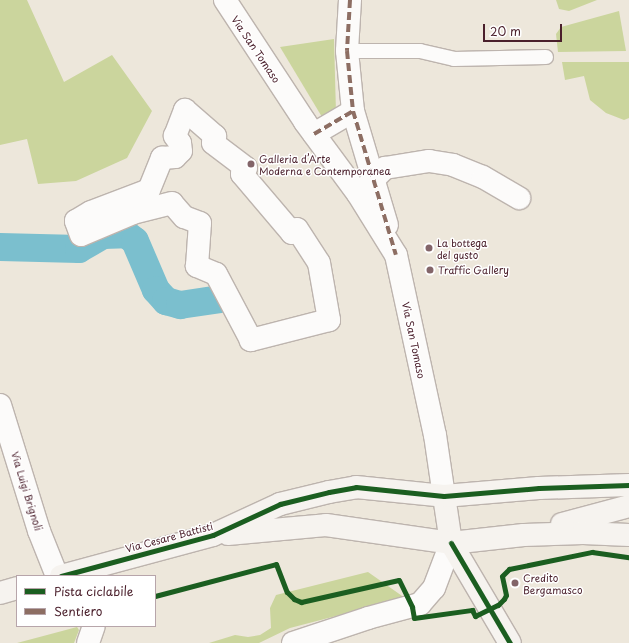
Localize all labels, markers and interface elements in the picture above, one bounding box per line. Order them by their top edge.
street label: Via San Tomaso [230,14,282,84]
scale bar [485,16,564,42]
text: 20 m [490,22,521,40]
place label: Galleria d’Arte Moderna e Contemporanea [259,152,391,176]
marker: Galleria d’Arte Moderna e Contemporanea [246,159,256,169]
place label: La bottega del gusto [437,236,488,260]
marker: La bottega del gusto [424,243,434,253]
place label: Traffic Gallery [438,264,509,276]
marker: Traffic Gallery [425,265,435,275]
street label: Via San Tomaso [400,301,428,379]
street label: Via Luigi Brignoli [9,450,45,532]
street label: Via Cesare Battisti [124,519,214,555]
place label: Credito Bergamasco [523,571,583,594]
legend [16,575,156,627]
marker: Credito Bergamasco [510,578,520,588]
text: Pista ciclabile [54,582,134,600]
text: Sentiero [54,602,103,620]

